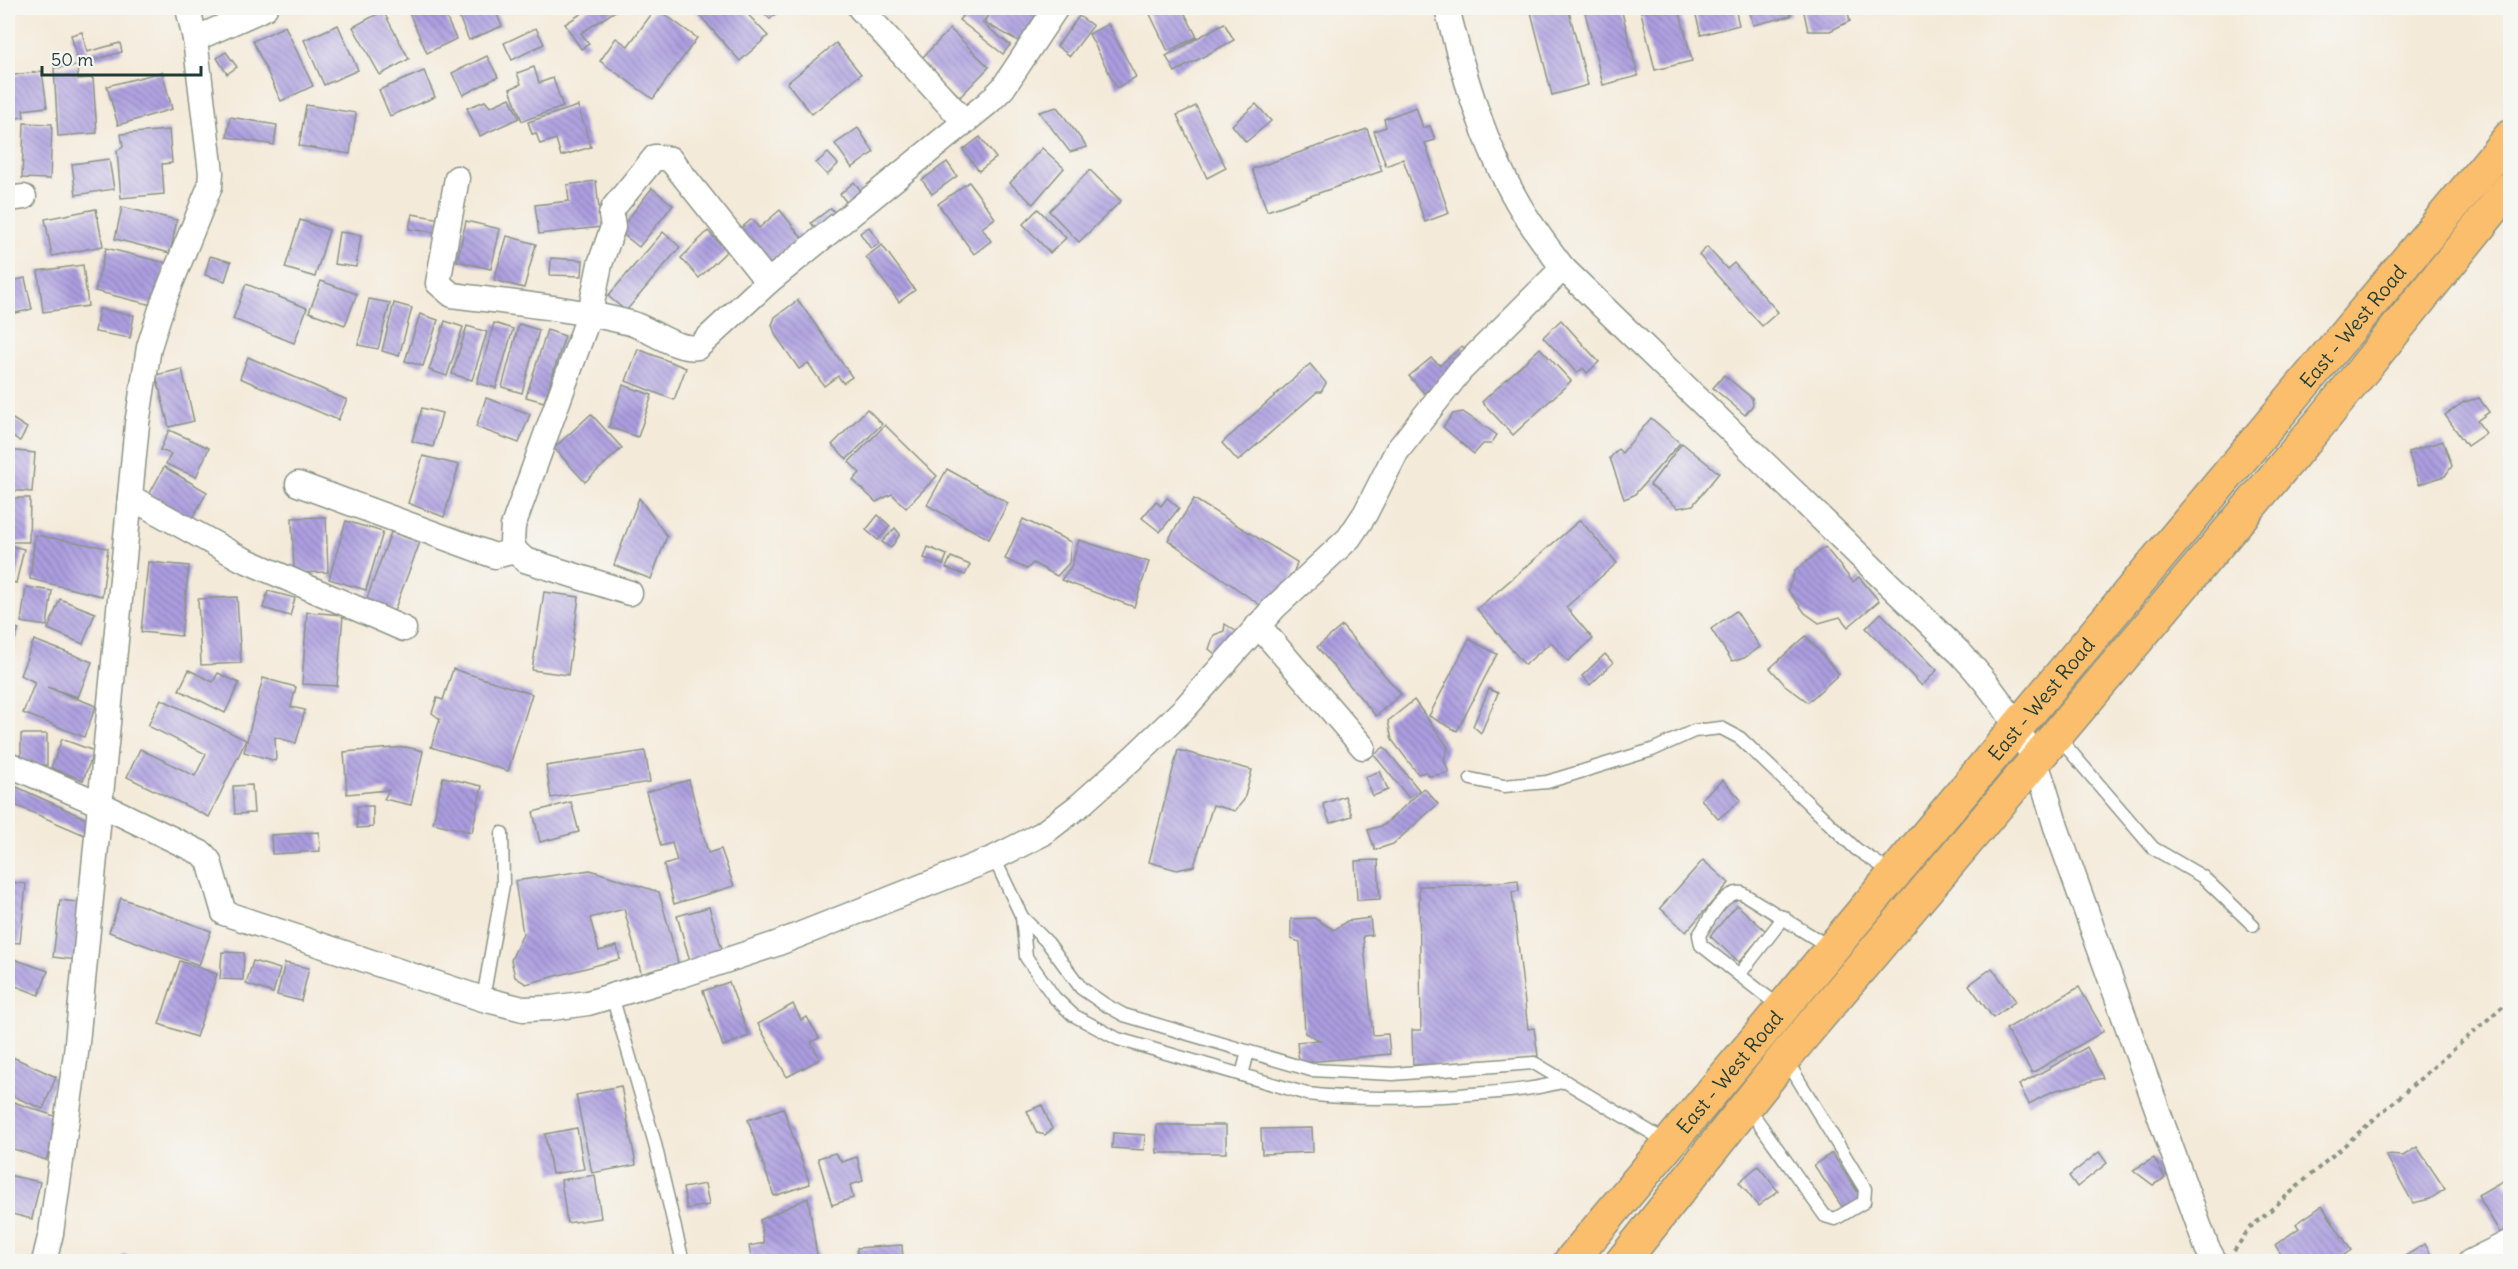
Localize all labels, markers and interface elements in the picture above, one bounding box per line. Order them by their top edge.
scale bar [42,39,201,77]
text: 50 m [51,48,93,71]
street label: East - West Road [2294,259,2411,392]
street label: East - West Road [1982,632,2099,765]
street label: East - West Road [1670,1005,1788,1138]

